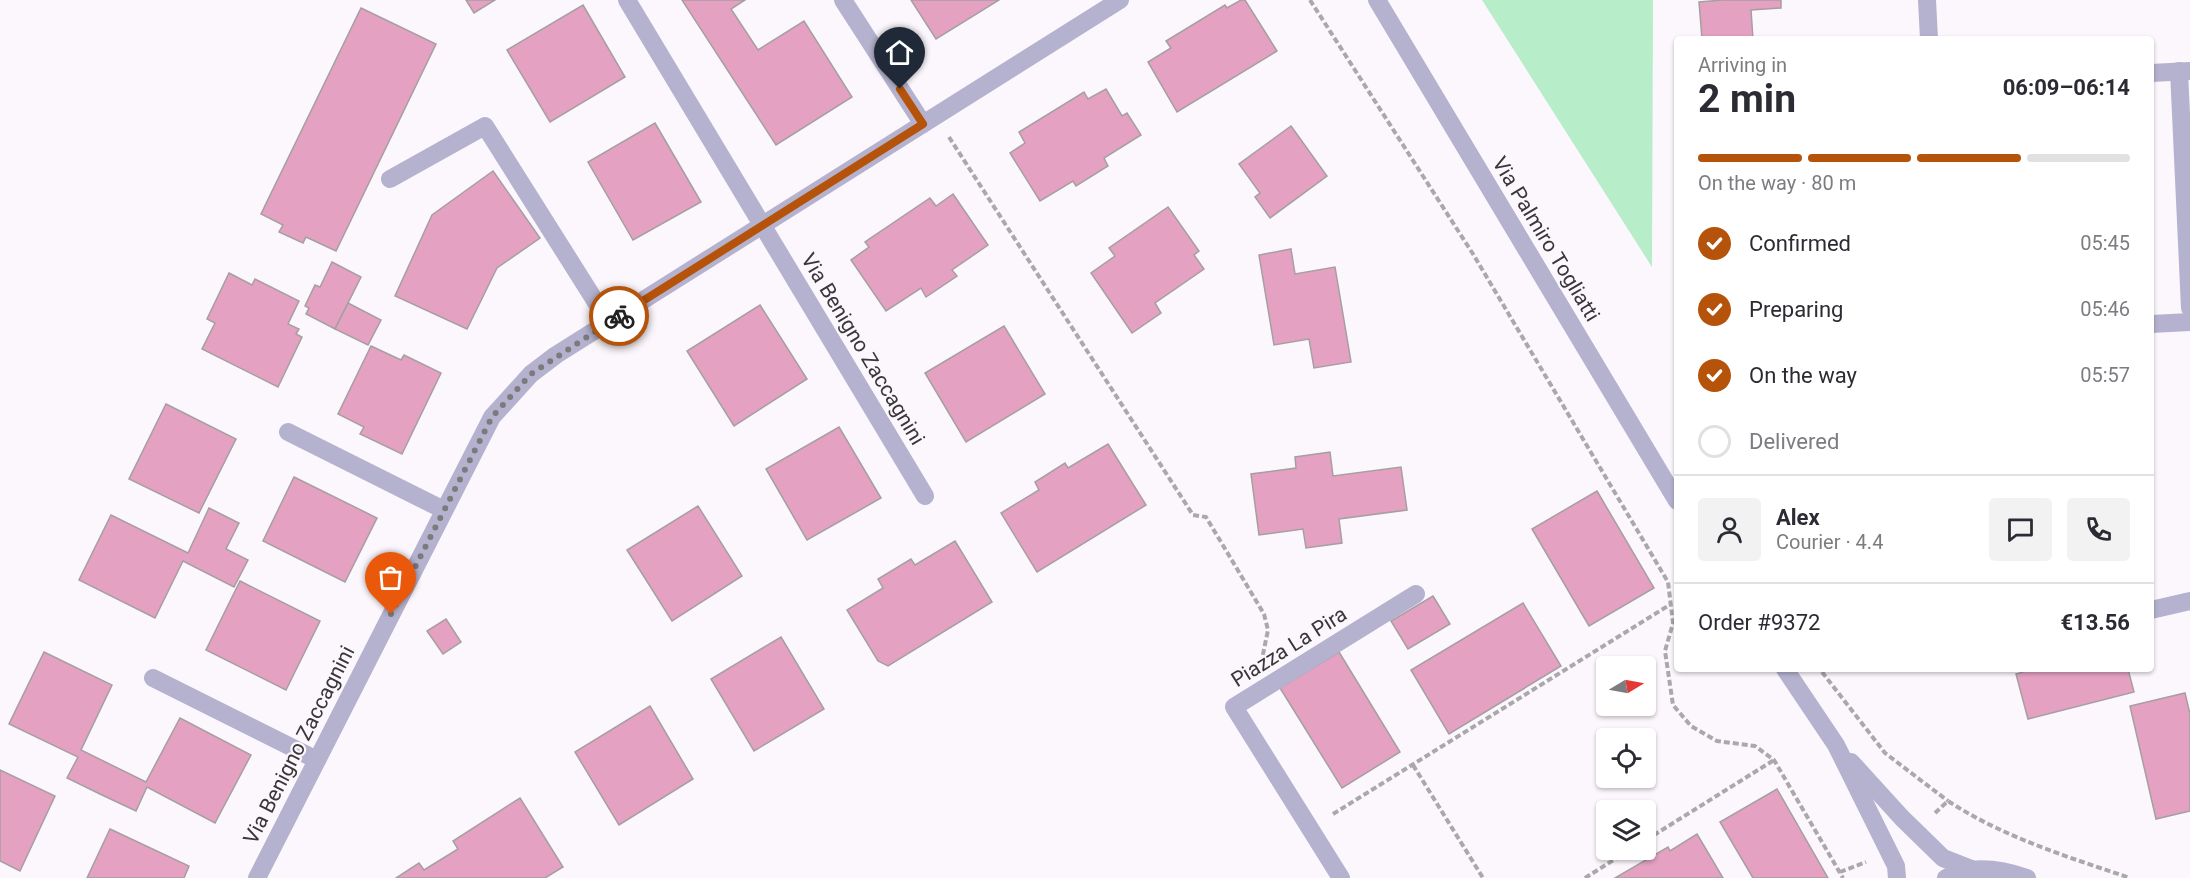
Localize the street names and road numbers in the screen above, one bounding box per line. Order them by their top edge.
street label: Via Palmiro Togliatti [1487,152,1605,326]
street label: Via Benigno Zaccagnini [796,249,930,449]
street label: Piazza La Pira [1227,602,1351,692]
street label: Via Benigno Zaccagnini [239,642,359,848]

